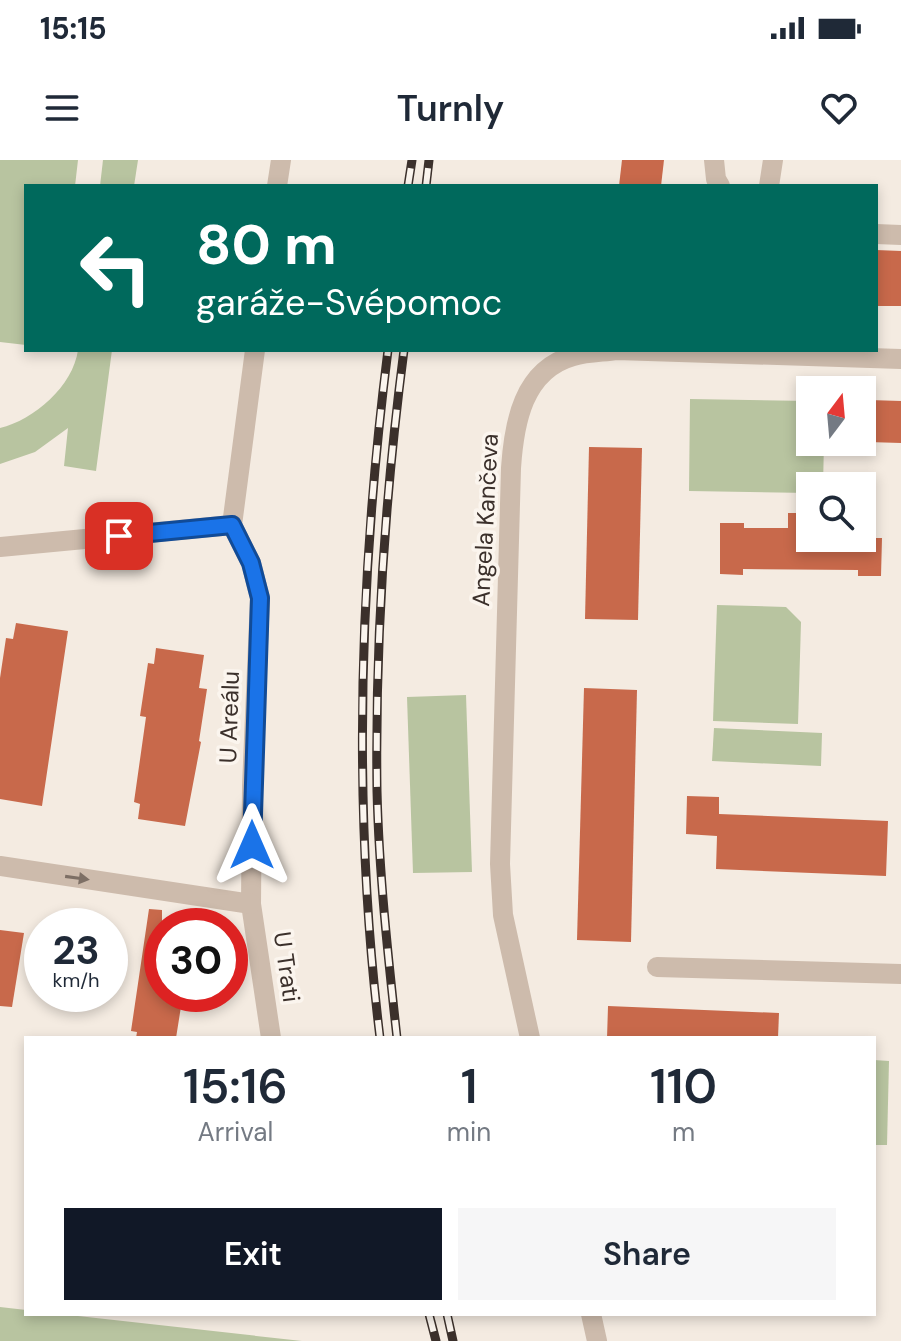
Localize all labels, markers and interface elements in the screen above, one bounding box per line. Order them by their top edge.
text: 15:15 [40,9,107,48]
text: Turnly [397,85,504,132]
icon: menu [40,86,84,130]
icon: heart [817,86,861,130]
text: 80 m [196,208,337,281]
icon: left [64,216,168,320]
text: garáže-Svépomoc [196,279,502,326]
north arrow [796,376,876,456]
map controls [796,376,876,552]
street label: Angela Kančeva [465,433,505,607]
button: search [796,472,876,552]
pin [85,502,153,570]
icon: arrive [97,514,141,558]
street label: U Areálu [212,670,246,764]
position arrow [210,803,294,887]
one-way arrow [65,872,90,885]
speed limit sign: 30 [144,908,248,1012]
text: 23 [52,924,100,976]
street label: U Trati [267,930,307,1004]
text: km/h [52,967,100,993]
text: 15:16 [183,1055,288,1118]
text: 1 [461,1055,477,1118]
text: 110 [650,1055,717,1118]
text: Arrival [198,1115,273,1149]
text: min [447,1115,491,1149]
text: m [672,1115,695,1149]
button: Exit [64,1208,442,1300]
button: Share [458,1208,836,1300]

